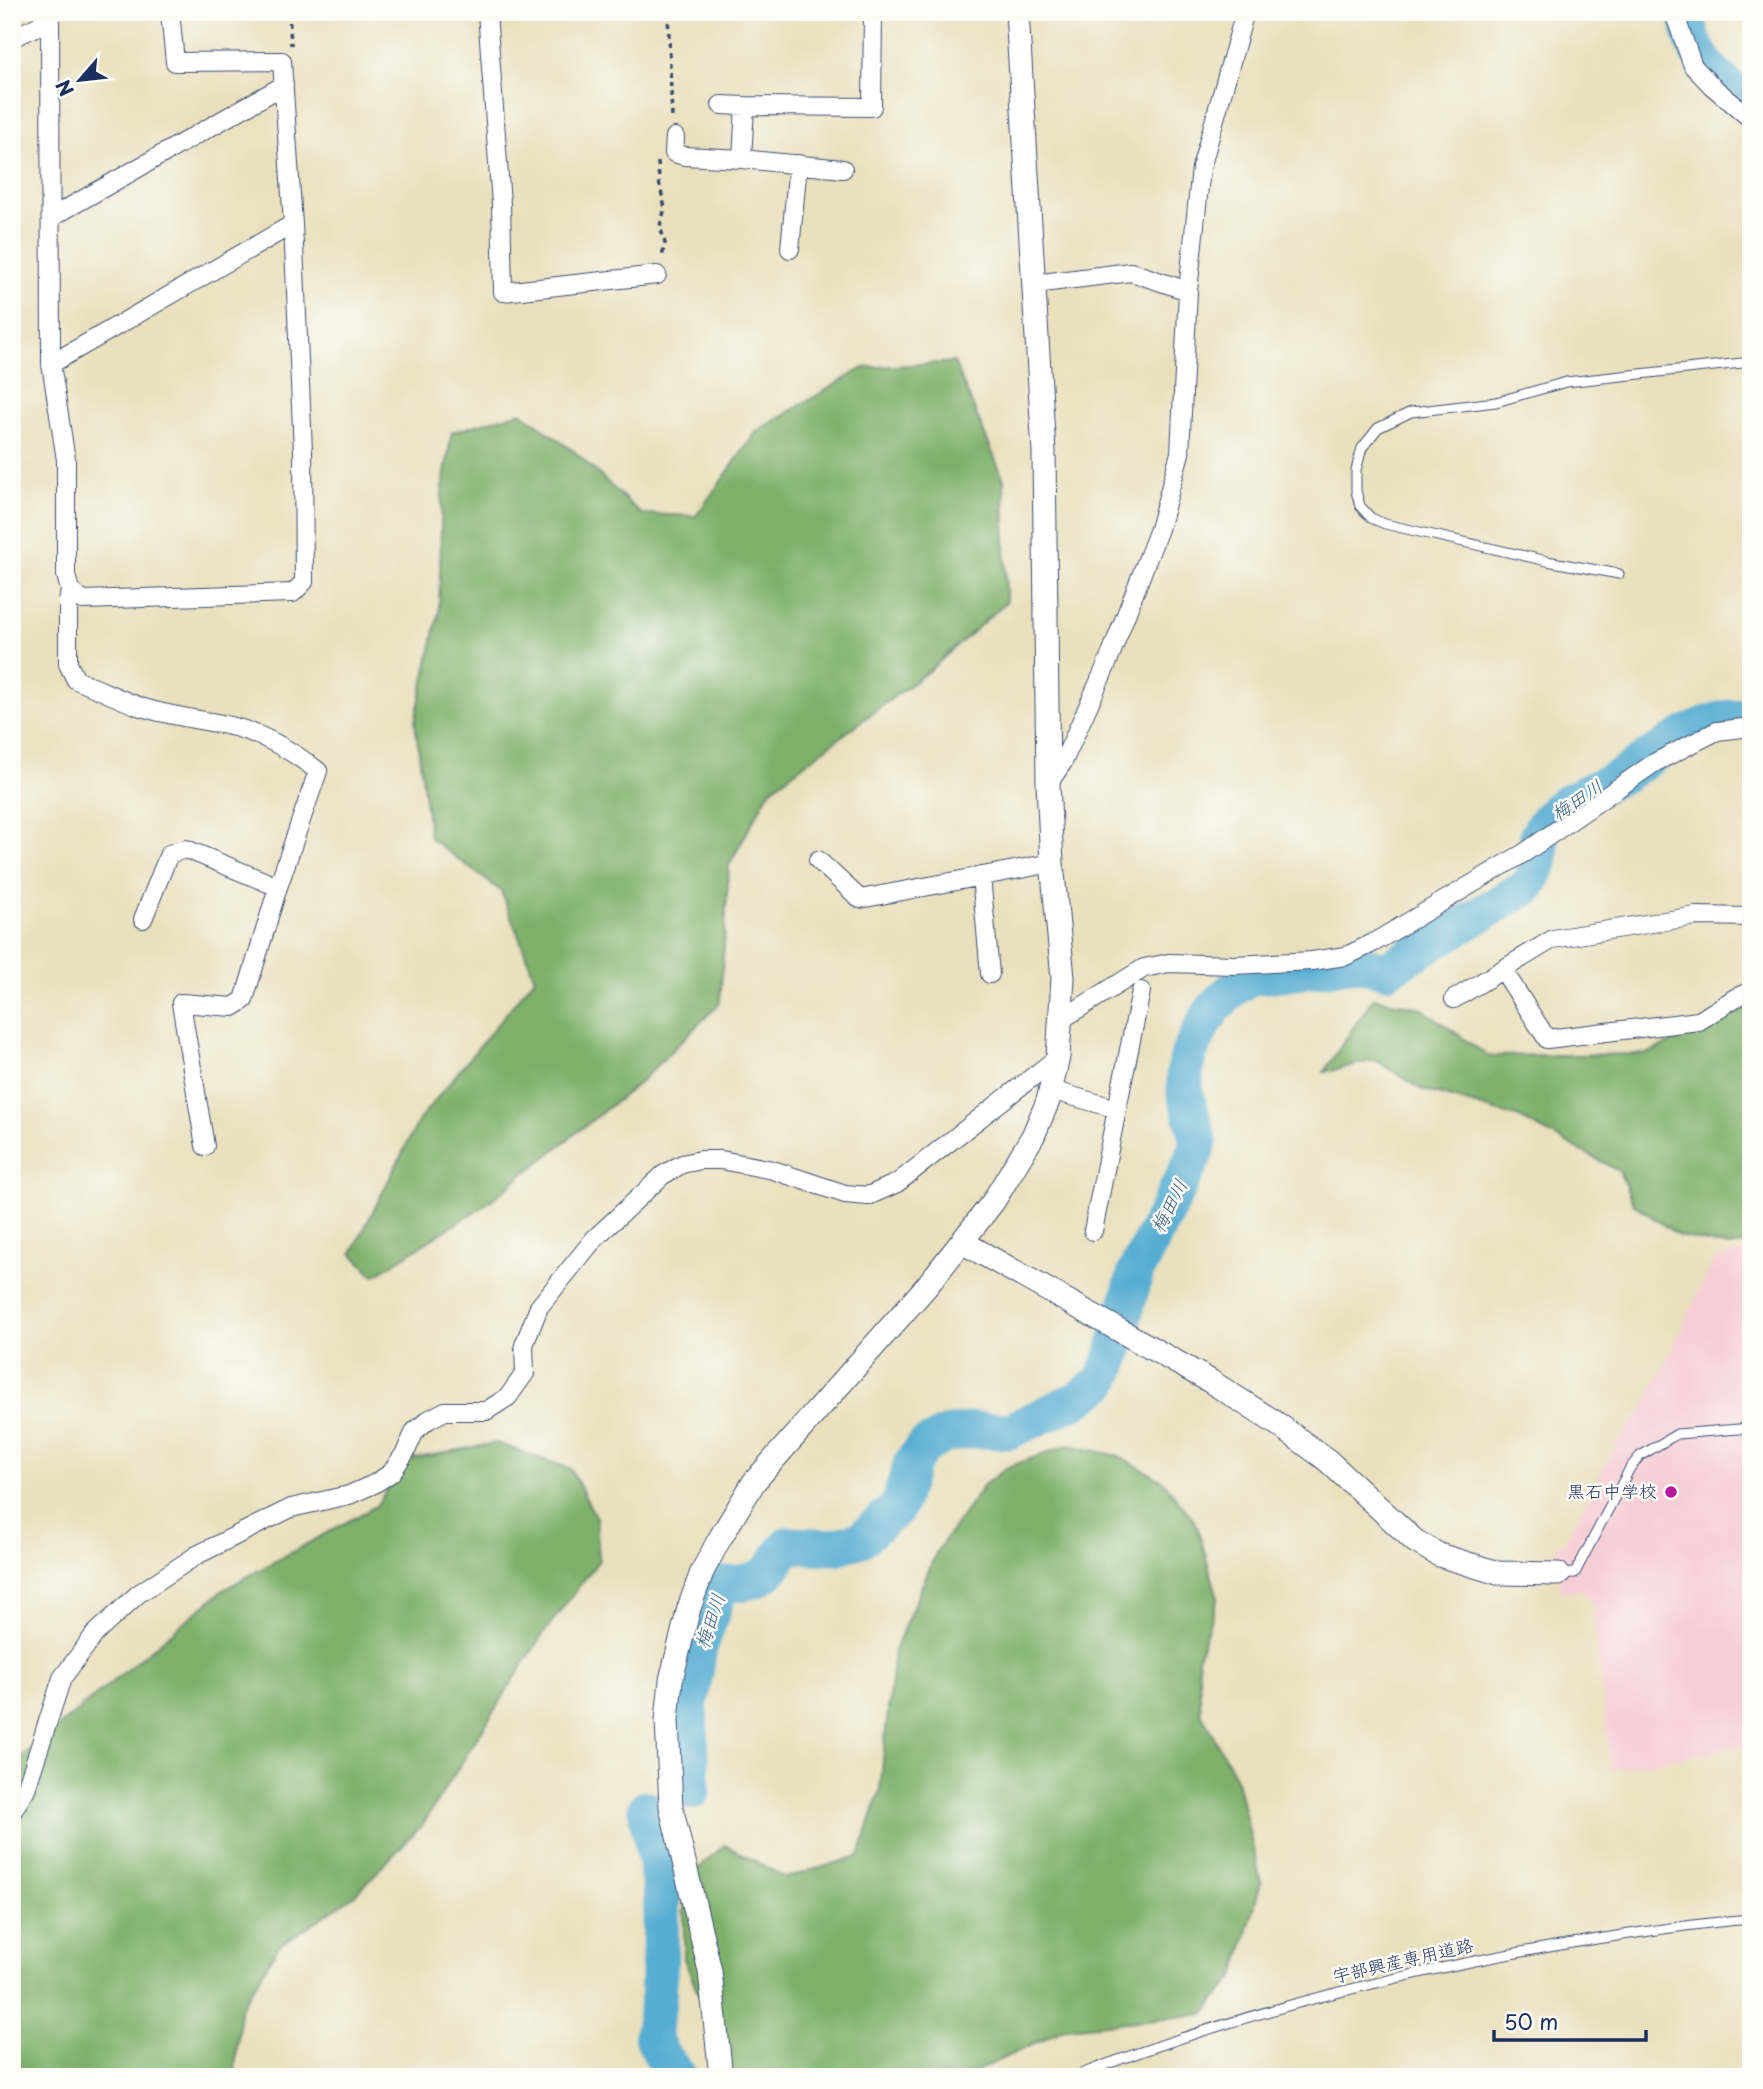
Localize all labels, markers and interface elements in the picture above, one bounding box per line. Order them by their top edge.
north arrow [46,46,116,116]
text: N [48,75,80,102]
water label: 梅田川 [1545,772,1608,827]
water label: 梅田川 [1143,1174,1194,1237]
place label: 黒石中学校 [1567,1477,1657,1504]
marker: 黒石中学校 [1663,1484,1679,1500]
water label: 梅田川 [687,1589,731,1652]
street label: 宇部興産専用道路 [1329,1930,1476,1989]
scale bar [1494,1998,1646,2042]
text: 50 m [1504,2005,1558,2037]

